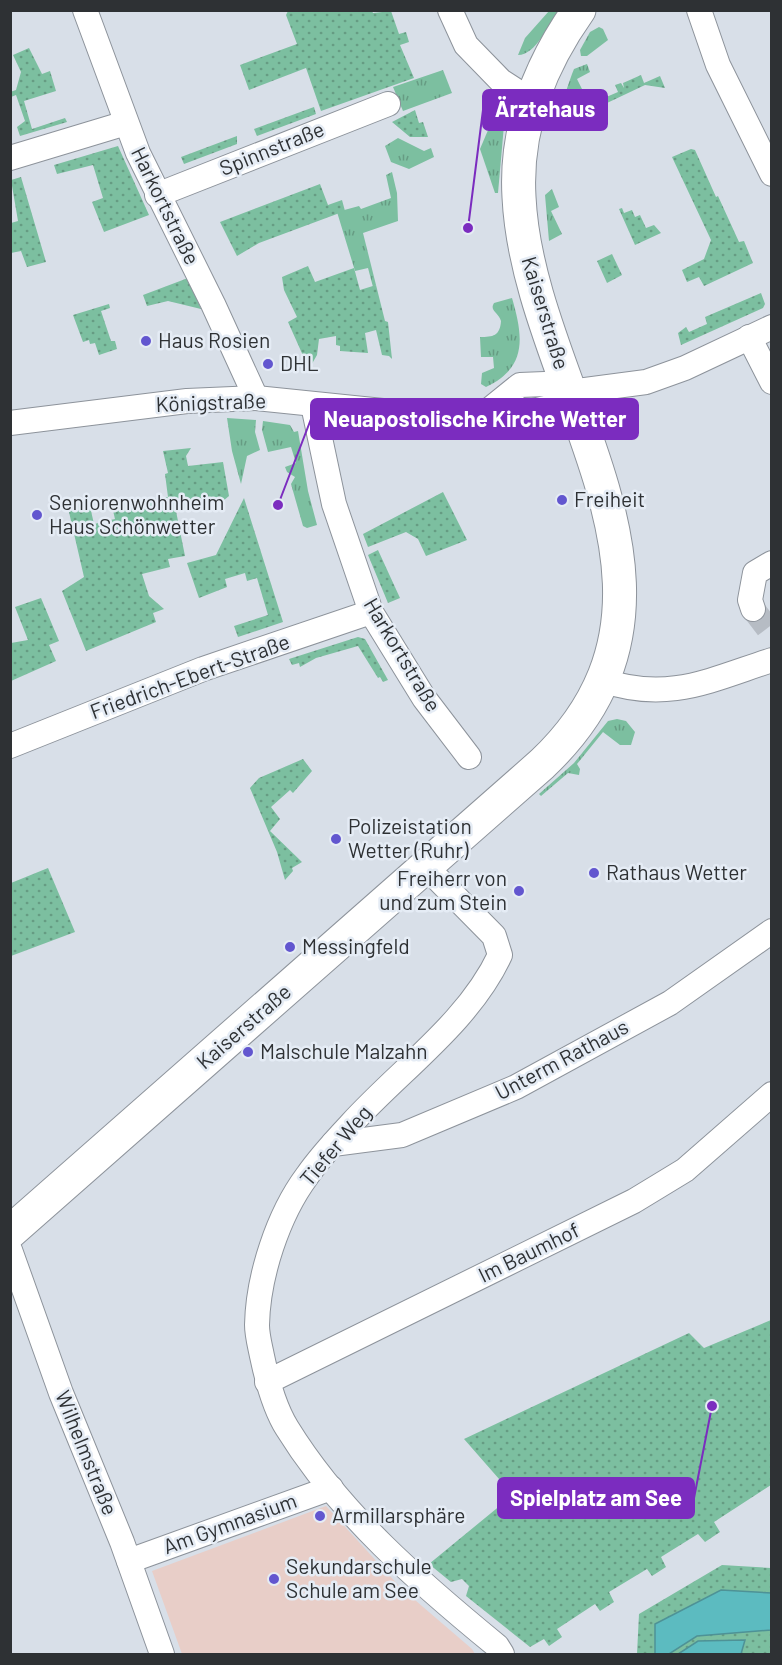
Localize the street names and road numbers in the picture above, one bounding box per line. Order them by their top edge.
street label: Spinnstraße [215,115,327,180]
street label: Harkortstraße [127,142,206,268]
street label: Kaiserstraße [517,253,575,372]
street label: Königstraße [155,387,267,416]
street label: Harkortstraße [360,593,447,716]
street label: Friedrich-Ebert-Straße [86,628,293,723]
street label: Kaiserstraße [191,978,295,1074]
street label: Unterm Rathaus [490,1013,632,1104]
street label: Tiefer Weg [294,1100,376,1190]
street label: Im Baumhof [474,1216,583,1287]
street label: Wilhelmstraße [51,1386,124,1518]
street label: Am Gymnasium [159,1487,300,1558]

